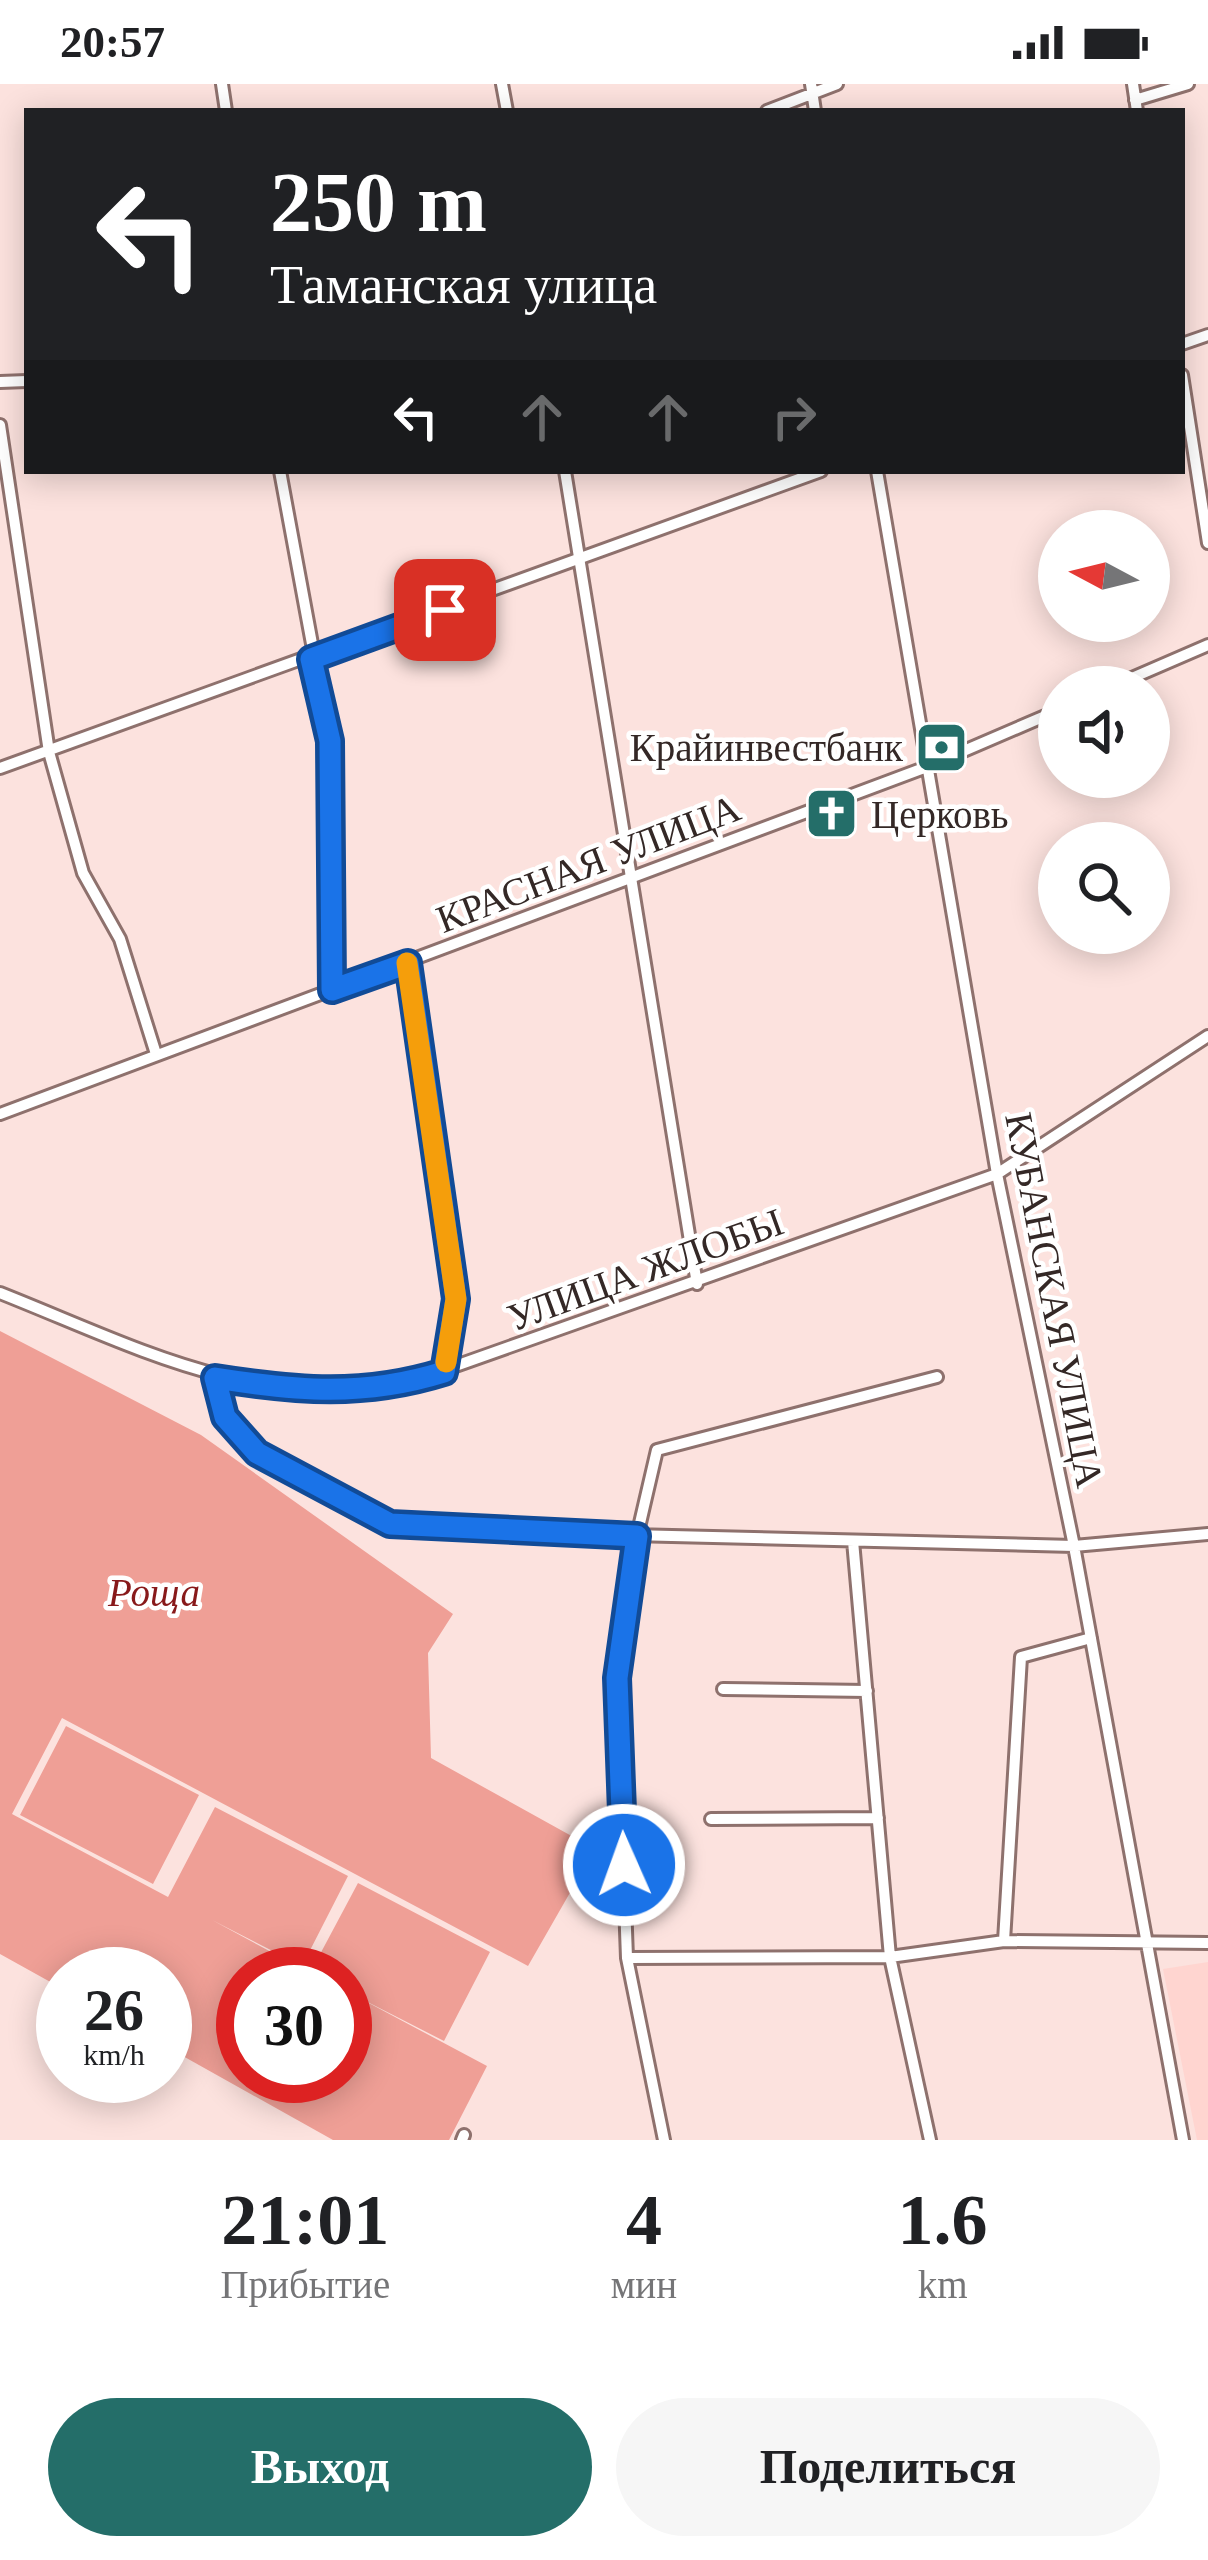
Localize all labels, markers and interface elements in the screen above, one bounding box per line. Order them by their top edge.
text: 20:57 [60,17,165,67]
icon: left [72,156,228,312]
text: 250 m [270,156,487,249]
text: Таманская улица [270,255,657,315]
icon: left [383,384,449,450]
icon: ahead [509,384,575,450]
icon: ahead [635,384,701,450]
icon: right [761,384,827,450]
north arrow [1038,510,1170,642]
map controls [1038,510,1170,954]
pin [394,559,496,661]
icon: arrive [412,577,478,643]
button: sound [1038,666,1170,798]
bank icon: Крайинвестбанк [914,719,970,775]
place label: Крайинвестбанк [630,726,903,770]
street label: КРАСНАЯ УЛИЦА [431,786,746,942]
church icon: Церковь [804,786,860,842]
place label: Церковь [871,793,1009,837]
button: search [1038,822,1170,954]
street label: КУБАНСКАЯ УЛИЦА [996,1109,1112,1491]
street label: УЛИЦА ЖЛОБЫ [502,1200,789,1340]
park label: Роща [107,1571,200,1614]
position arrow [561,1802,687,1928]
speed limit sign: 30 [216,1947,372,2103]
text: 26 [84,1977,144,2043]
text: km/h [83,2038,145,2071]
text: 21:01 [221,2180,389,2260]
text: 4 [626,2180,662,2260]
text: 1.6 [898,2180,988,2260]
text: Прибытие [220,2263,390,2306]
text: мин [611,2263,677,2306]
text: km [918,2263,967,2306]
button: Выход [48,2398,592,2536]
button: Поделиться [616,2398,1160,2536]

